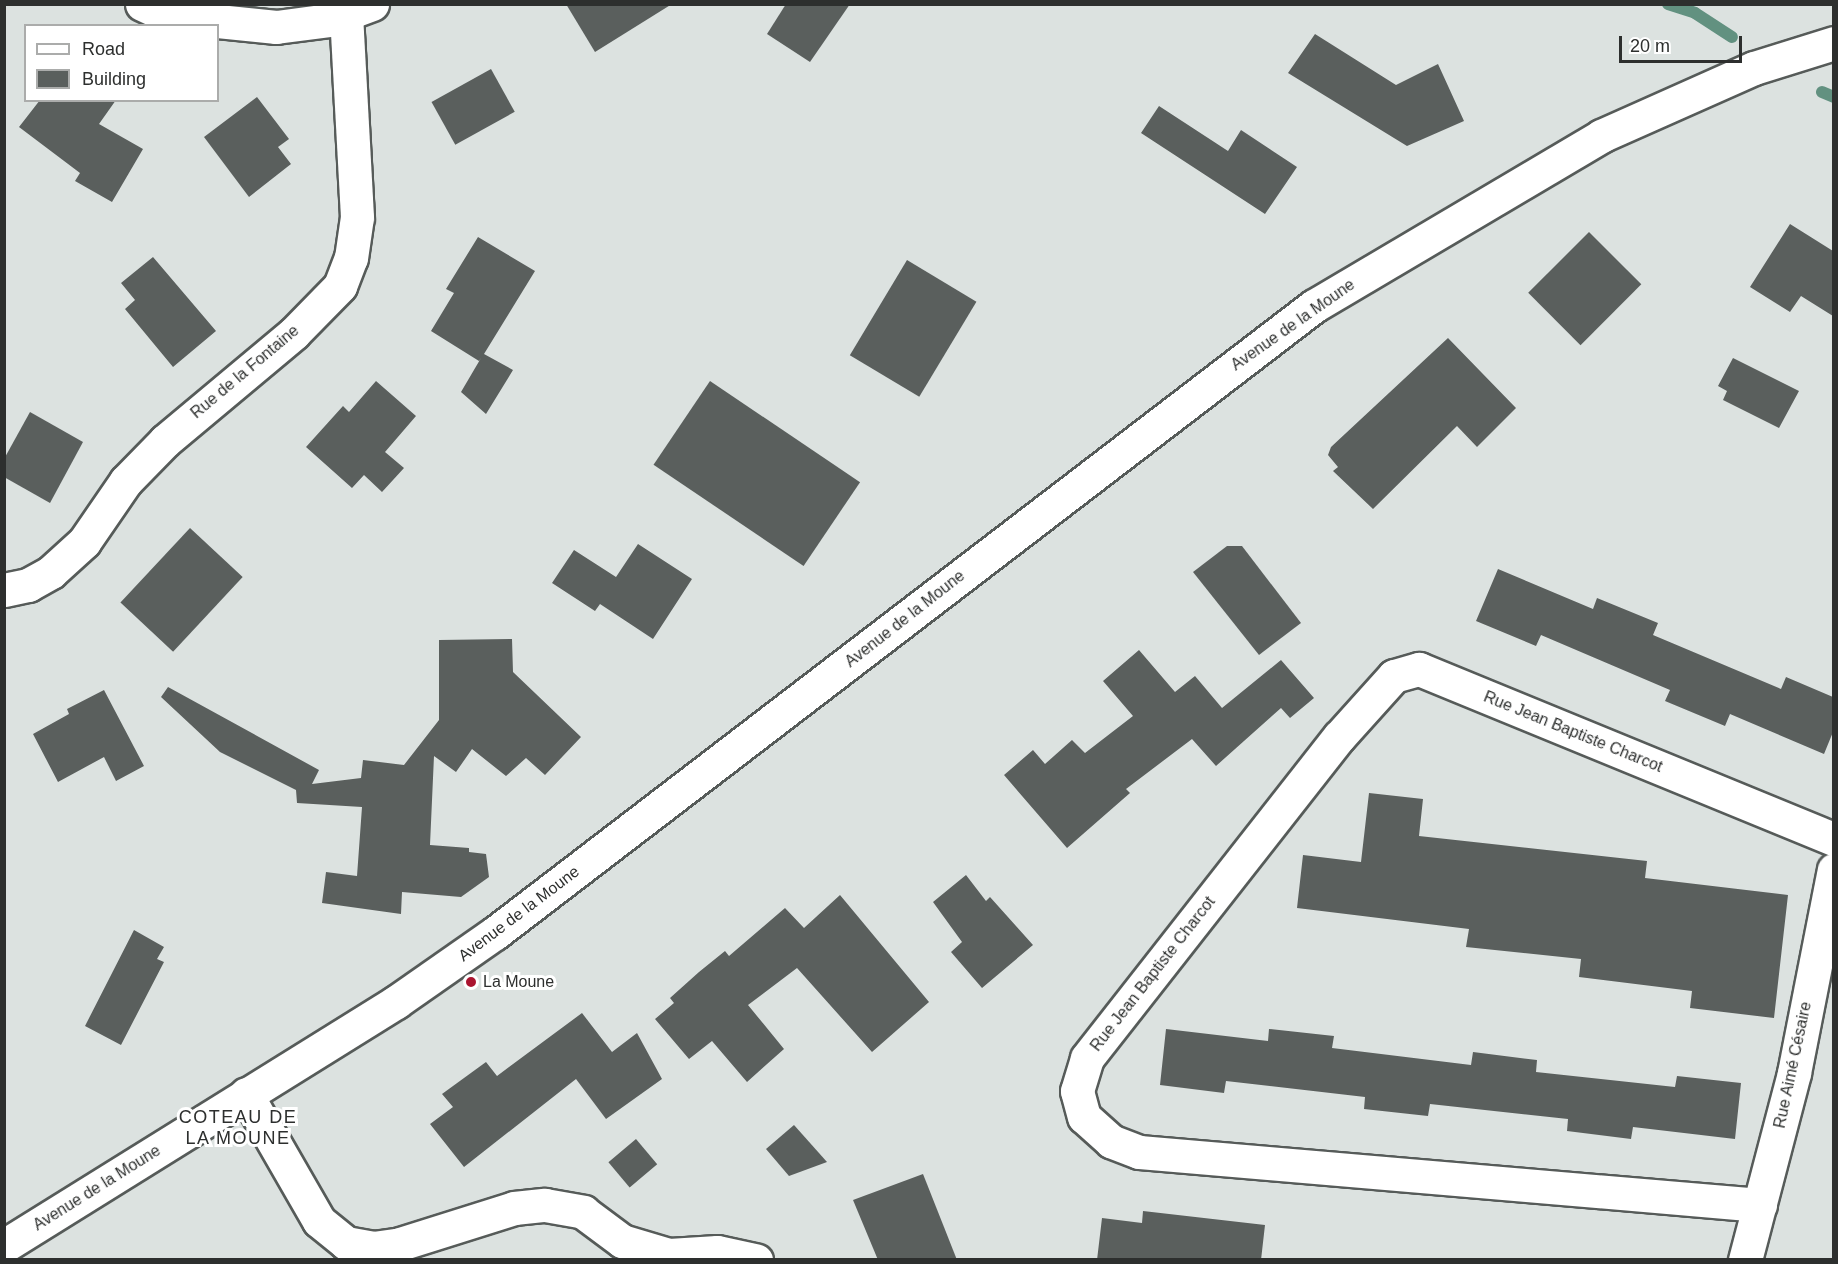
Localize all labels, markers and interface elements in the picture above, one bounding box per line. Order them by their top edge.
legend [24,24,219,102]
scale bar [1622,24,1745,62]
text: 20 m [1630,36,1670,56]
text: Road [82,39,125,59]
text: Building [82,69,146,89]
street label: Avenue de la Moune [1227,275,1359,375]
street label: Rue de la Fontaine [187,321,303,423]
street label: Avenue de la Moune [841,566,969,672]
street label: Rue Jean Baptiste Charcot [1481,687,1665,777]
street label: Avenue de la Moune [455,862,583,966]
street label: Rue Jean Baptiste Charcot [1087,893,1219,1055]
place label: La Moune [483,972,554,992]
marker: La Moune [464,975,478,989]
street label: Rue Aimé Césaire [1770,1000,1816,1130]
district label: COTEAU DE LA MOUNE [179,1107,297,1150]
street label: Avenue de la Moune [30,1141,164,1235]

